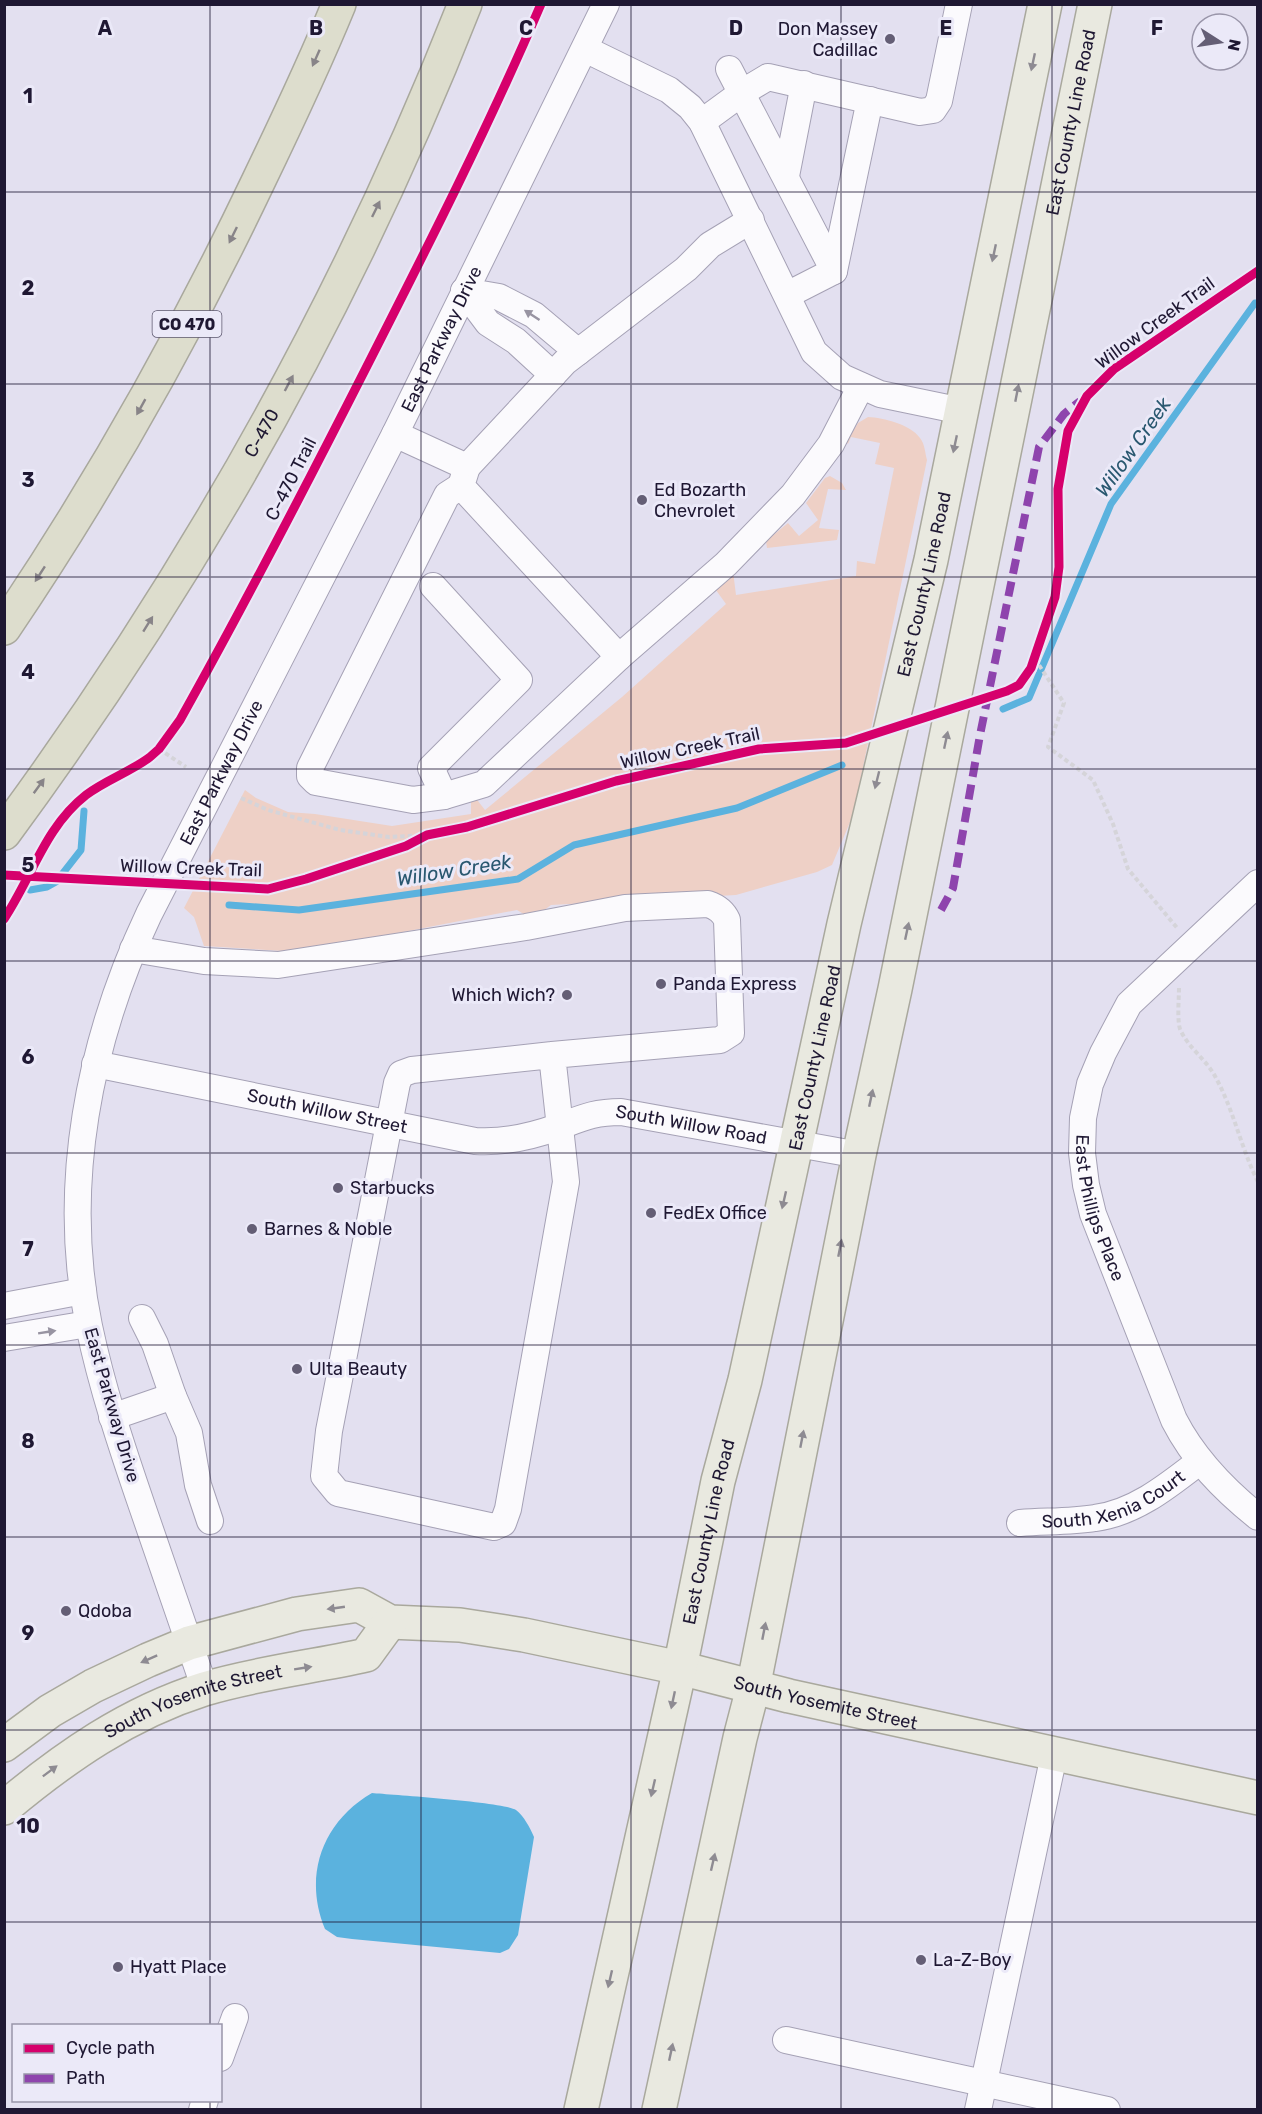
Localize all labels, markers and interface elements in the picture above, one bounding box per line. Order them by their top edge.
north arrow [1190,12,1250,72]
text: A [98,16,113,40]
text: B [309,16,323,40]
text: C [519,16,533,40]
text: D [729,16,743,40]
text: E [940,16,952,40]
text: F [1151,16,1163,40]
place label: Don Massey Cadillac [778,18,878,61]
street label: East County Line Road [1041,28,1101,217]
marker: Don Massey Cadillac [883,32,897,46]
text: N [1224,37,1245,53]
one-way arrow [311,50,321,68]
one-way arrow [1028,53,1037,72]
text: 1 [23,84,33,108]
one-way arrow [372,201,381,218]
one-way arrow [228,226,238,243]
one-way arrow [989,244,998,263]
street label: East Parkway Drive [396,262,487,416]
street label: Willow Creek Trail [1091,272,1219,374]
text: 2 [22,276,35,300]
one-way arrow [524,310,541,321]
road number: CO 470 [152,311,222,337]
one-way arrow [284,375,294,392]
one-way arrow [1013,383,1022,402]
water label: Willow Creek [1090,392,1176,501]
one-way arrow [136,398,146,415]
street label: C-470 [239,405,284,461]
street label: C-470 Trail [261,434,321,524]
one-way arrow [950,435,959,454]
text: 3 [21,468,35,492]
place label: Ed Bozarth Chevrolet [654,479,746,522]
street label: East County Line Road [892,490,956,679]
marker: Ed Bozarth Chevrolet [635,493,649,507]
one-way arrow [35,565,46,582]
one-way arrow [142,616,153,632]
text: 4 [21,660,35,684]
street label: East Parkway Drive [175,696,268,849]
street label: Willow Creek Trail [618,722,762,774]
one-way arrow [942,731,951,750]
one-way arrow [871,771,881,789]
one-way arrow [33,778,45,794]
water label: Willow Creek [395,849,514,891]
text: 5 [22,853,35,877]
street label: Willow Creek Trail [120,855,262,881]
one-way arrow [902,922,912,941]
street label: East County Line Road [784,963,846,1153]
place label: Panda Express [673,973,797,995]
marker: Panda Express [654,977,668,991]
place label: Which Wich? [451,984,555,1006]
marker: Which Wich? [560,988,574,1002]
text: 6 [21,1045,35,1069]
street label: South Willow Street [245,1084,409,1138]
one-way arrow [867,1088,876,1107]
street label: South Willow Road [614,1100,769,1149]
street label: East Phillips Place [1071,1134,1129,1284]
place label: Starbucks [350,1177,435,1199]
marker: Starbucks [331,1181,345,1195]
one-way arrow [778,1191,788,1209]
place label: FedEx Office [663,1202,767,1224]
marker: FedEx Office [644,1206,658,1220]
place label: Barnes & Noble [264,1218,392,1240]
marker: Barnes & Noble [245,1222,259,1236]
text: 7 [22,1237,34,1261]
one-way arrow [836,1238,845,1257]
street label: East Parkway Drive [79,1325,145,1485]
one-way arrow [37,1327,56,1336]
place label: Ulta Beauty [309,1358,407,1380]
marker: Ulta Beauty [290,1362,304,1376]
text: 8 [21,1429,35,1453]
one-way arrow [798,1430,807,1449]
street label: East County Line Road [678,1437,740,1627]
street label: South Xenia Court [1041,1466,1189,1533]
place label: Qdoba [78,1600,132,1622]
one-way arrow [327,1603,346,1612]
marker: Qdoba [59,1604,73,1618]
text: 9 [22,1621,35,1645]
one-way arrow [760,1621,769,1640]
one-way arrow [140,1655,157,1664]
street label: South Yosemite Street [100,1660,284,1743]
one-way arrow [293,1664,312,1673]
street label: South Yosemite Street [731,1671,920,1735]
one-way arrow [668,1691,677,1710]
one-way arrow [42,1765,58,1777]
one-way arrow [648,1779,658,1798]
text: 10 [16,1814,40,1838]
one-way arrow [708,1853,718,1871]
place label: La-Z-Boy [933,1949,1012,1971]
marker: La-Z-Boy [914,1953,928,1967]
place label: Hyatt Place [130,1956,227,1978]
marker: Hyatt Place [111,1960,125,1974]
one-way arrow [605,1969,615,1988]
legend [12,2024,222,2102]
text: Cycle path [66,2037,155,2059]
one-way arrow [666,2043,676,2062]
text: Path [66,2067,105,2089]

